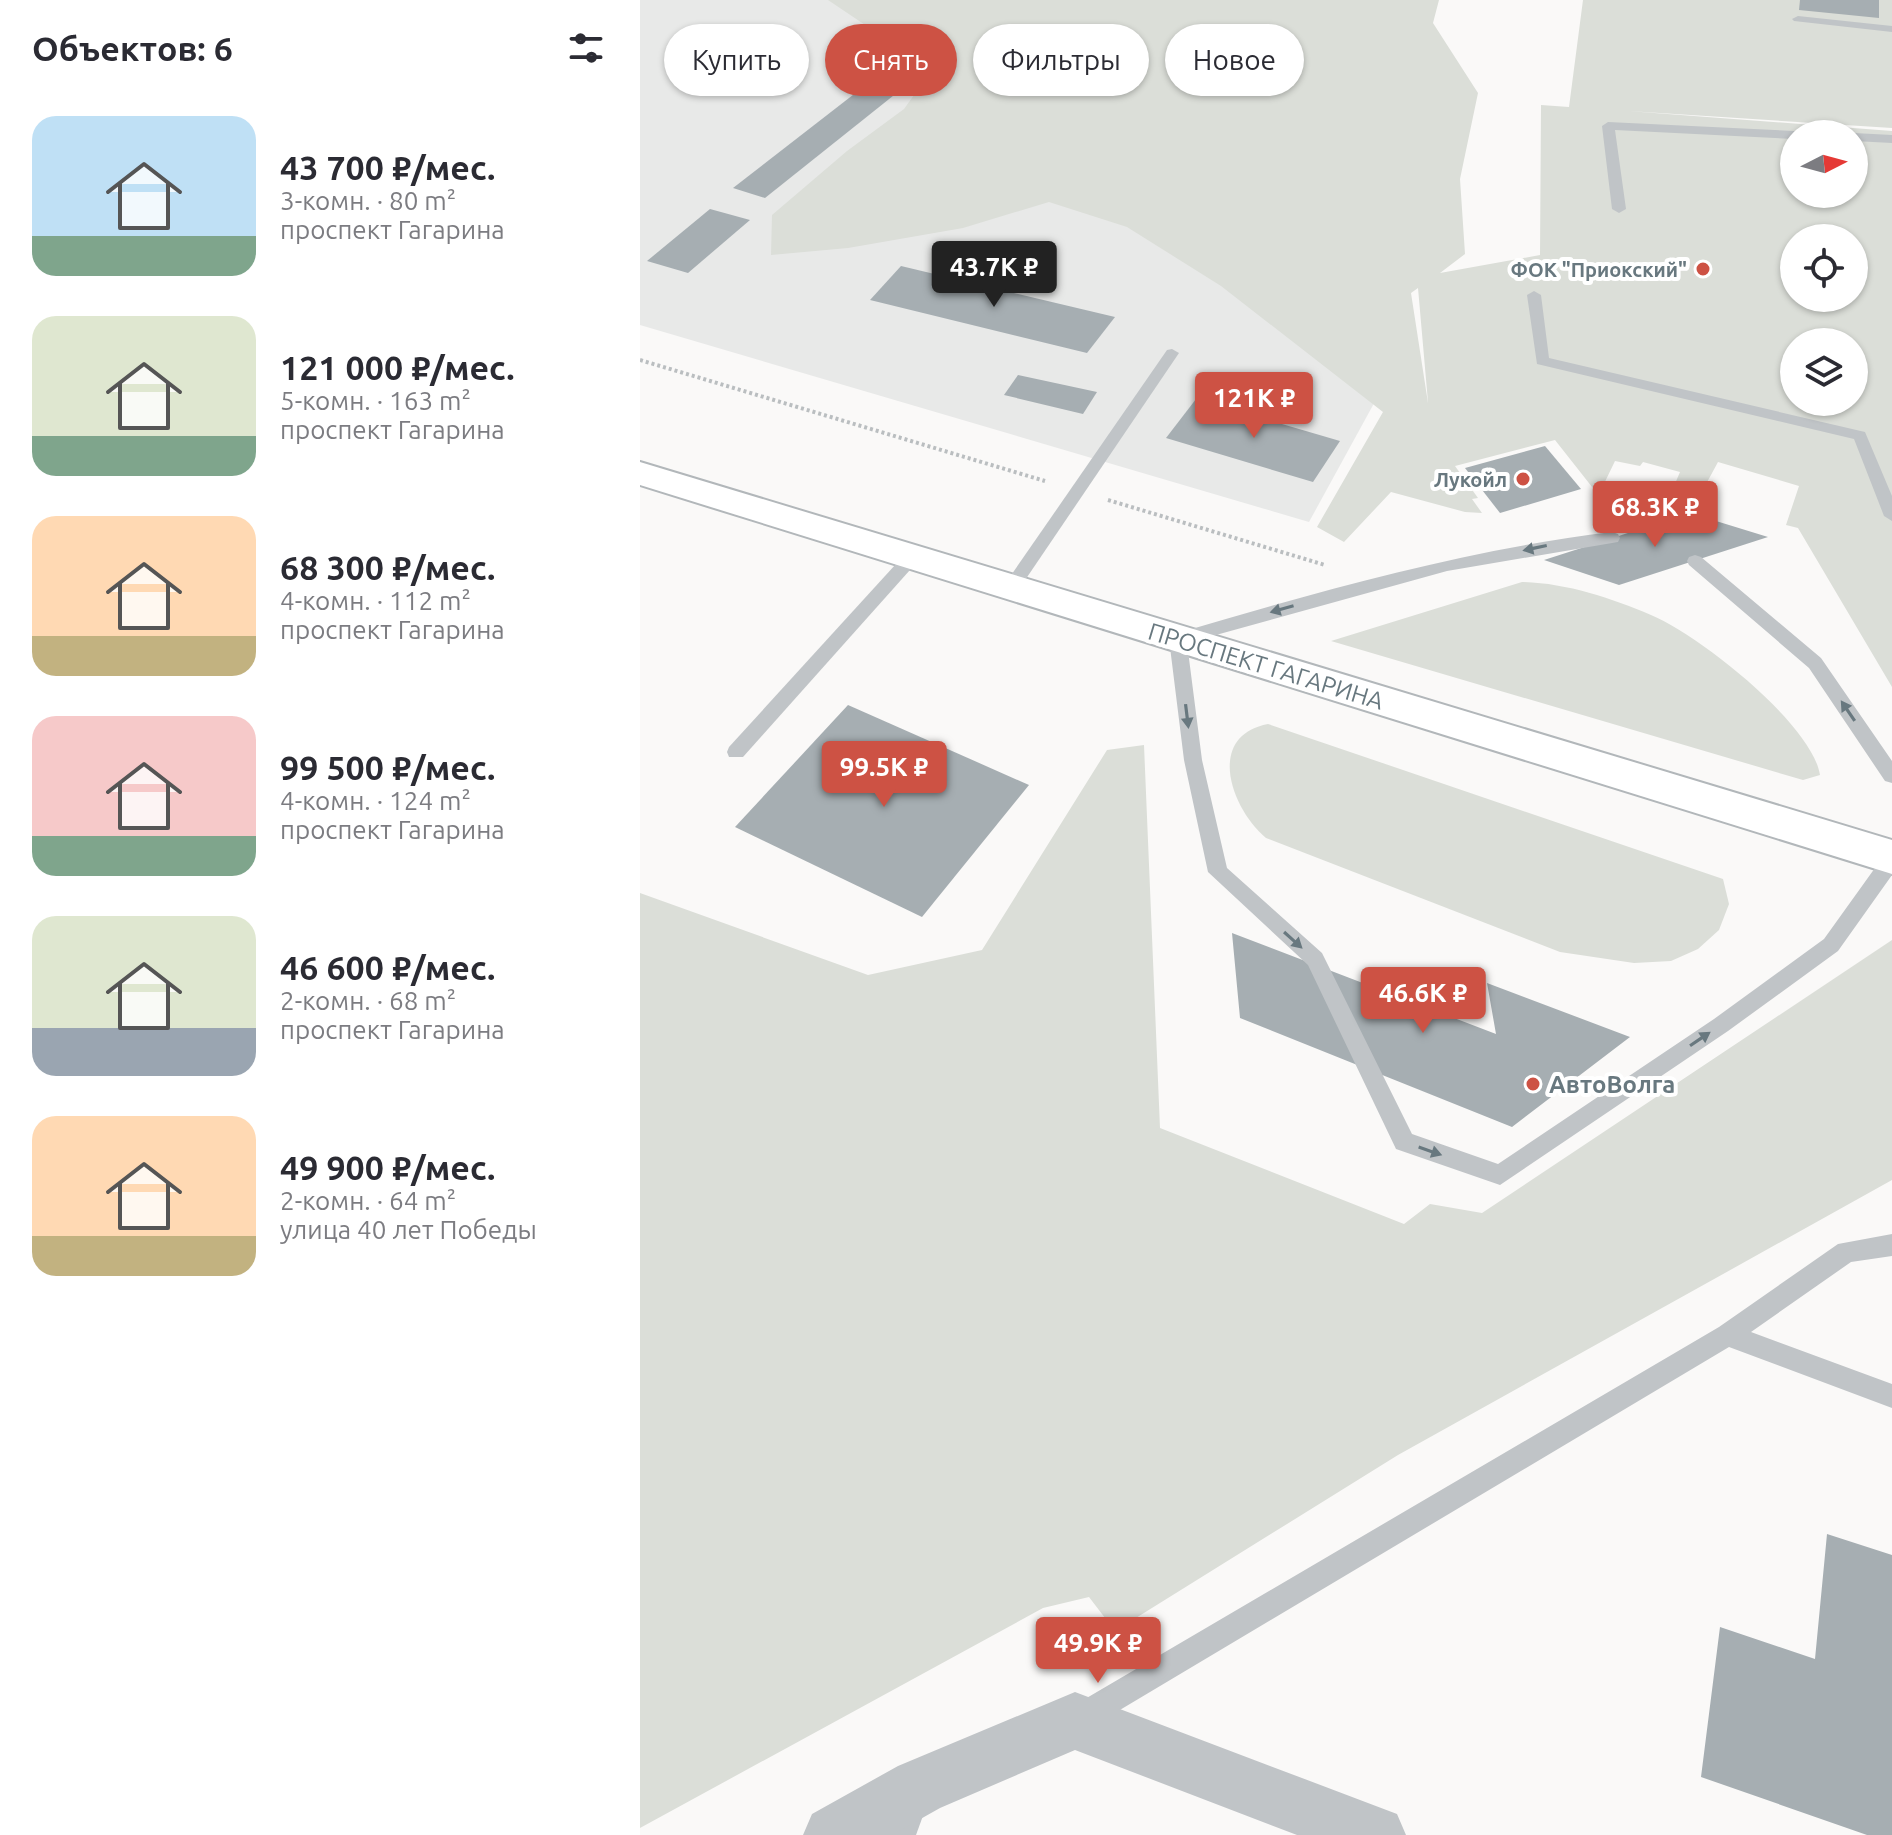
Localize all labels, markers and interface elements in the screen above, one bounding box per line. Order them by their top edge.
chip: Купить [664,24,809,96]
chip: Снять [825,24,957,96]
chip: Фильтры [973,24,1149,96]
chip: Новое [1165,24,1304,96]
icon: filters [564,26,608,70]
text: Объектов: 6 [32,29,233,67]
north arrow [1780,120,1868,208]
map controls [1780,120,1868,416]
icon: home [96,148,192,244]
text: 43 700 ₽/мес. [280,148,495,186]
text: 3-комн. · 80 m² [280,186,456,215]
text: проспект Гагарина [280,215,505,244]
button: locate [1780,224,1868,312]
pin: 43.7K ₽ [920,241,1068,309]
text: 43.7K ₽ [950,252,1038,281]
place label: ФОК "Приокский" [1511,258,1687,281]
marker: ФОК "Приокский" [1694,260,1712,278]
button: layers [1780,328,1868,416]
icon: home [96,348,192,444]
text: 121 000 ₽/мес. [280,348,515,386]
pin: 121K ₽ [1189,372,1319,440]
text: 121K ₽ [1213,383,1295,412]
text: 5-комн. · 163 m² [280,386,471,415]
text: проспект Гагарина [280,415,505,444]
place label: Лукойл [1434,468,1507,491]
marker: Лукойл [1514,470,1532,488]
pin: 68.3K ₽ [1581,481,1729,549]
text: 68.3K ₽ [1611,492,1699,521]
one-way arrow [1522,542,1547,555]
icon: home [96,548,192,644]
text: 68 300 ₽/мес. [280,548,495,586]
text: 4-комн. · 112 m² [280,586,471,615]
one-way arrow [1270,603,1294,616]
text: проспект Гагарина [280,615,505,644]
street label: ПРОСПЕКТ ГАГАРИНА [1145,617,1387,715]
one-way arrow [1841,701,1856,722]
one-way arrow [1181,704,1194,729]
pin: 99.5K ₽ [810,741,958,809]
icon: home [96,748,192,844]
text: 99 500 ₽/мес. [280,748,495,786]
text: 99.5K ₽ [840,752,928,781]
text: 4-комн. · 124 m² [280,786,471,815]
text: проспект Гагарина [280,815,505,844]
one-way arrow [1283,930,1302,948]
icon: home [96,948,192,1044]
text: 46 600 ₽/мес. [280,948,495,986]
pin: 46.6K ₽ [1349,967,1497,1035]
text: 46.6K ₽ [1379,978,1467,1007]
text: 2-комн. · 68 m² [280,986,456,1015]
text: проспект Гагарина [280,1015,505,1044]
one-way arrow [1690,1032,1711,1047]
place label: АвтоВолга [1549,1071,1675,1098]
marker: АвтоВолга [1524,1075,1542,1093]
one-way arrow [1418,1145,1442,1157]
icon: home [96,1148,192,1244]
text: 49 900 ₽/мес. [280,1148,495,1186]
text: 2-комн. · 64 m² [280,1186,456,1215]
text: улица 40 лет Победы [280,1215,537,1244]
pin: 49.9K ₽ [1024,1617,1172,1685]
text: 49.9K ₽ [1054,1628,1142,1657]

